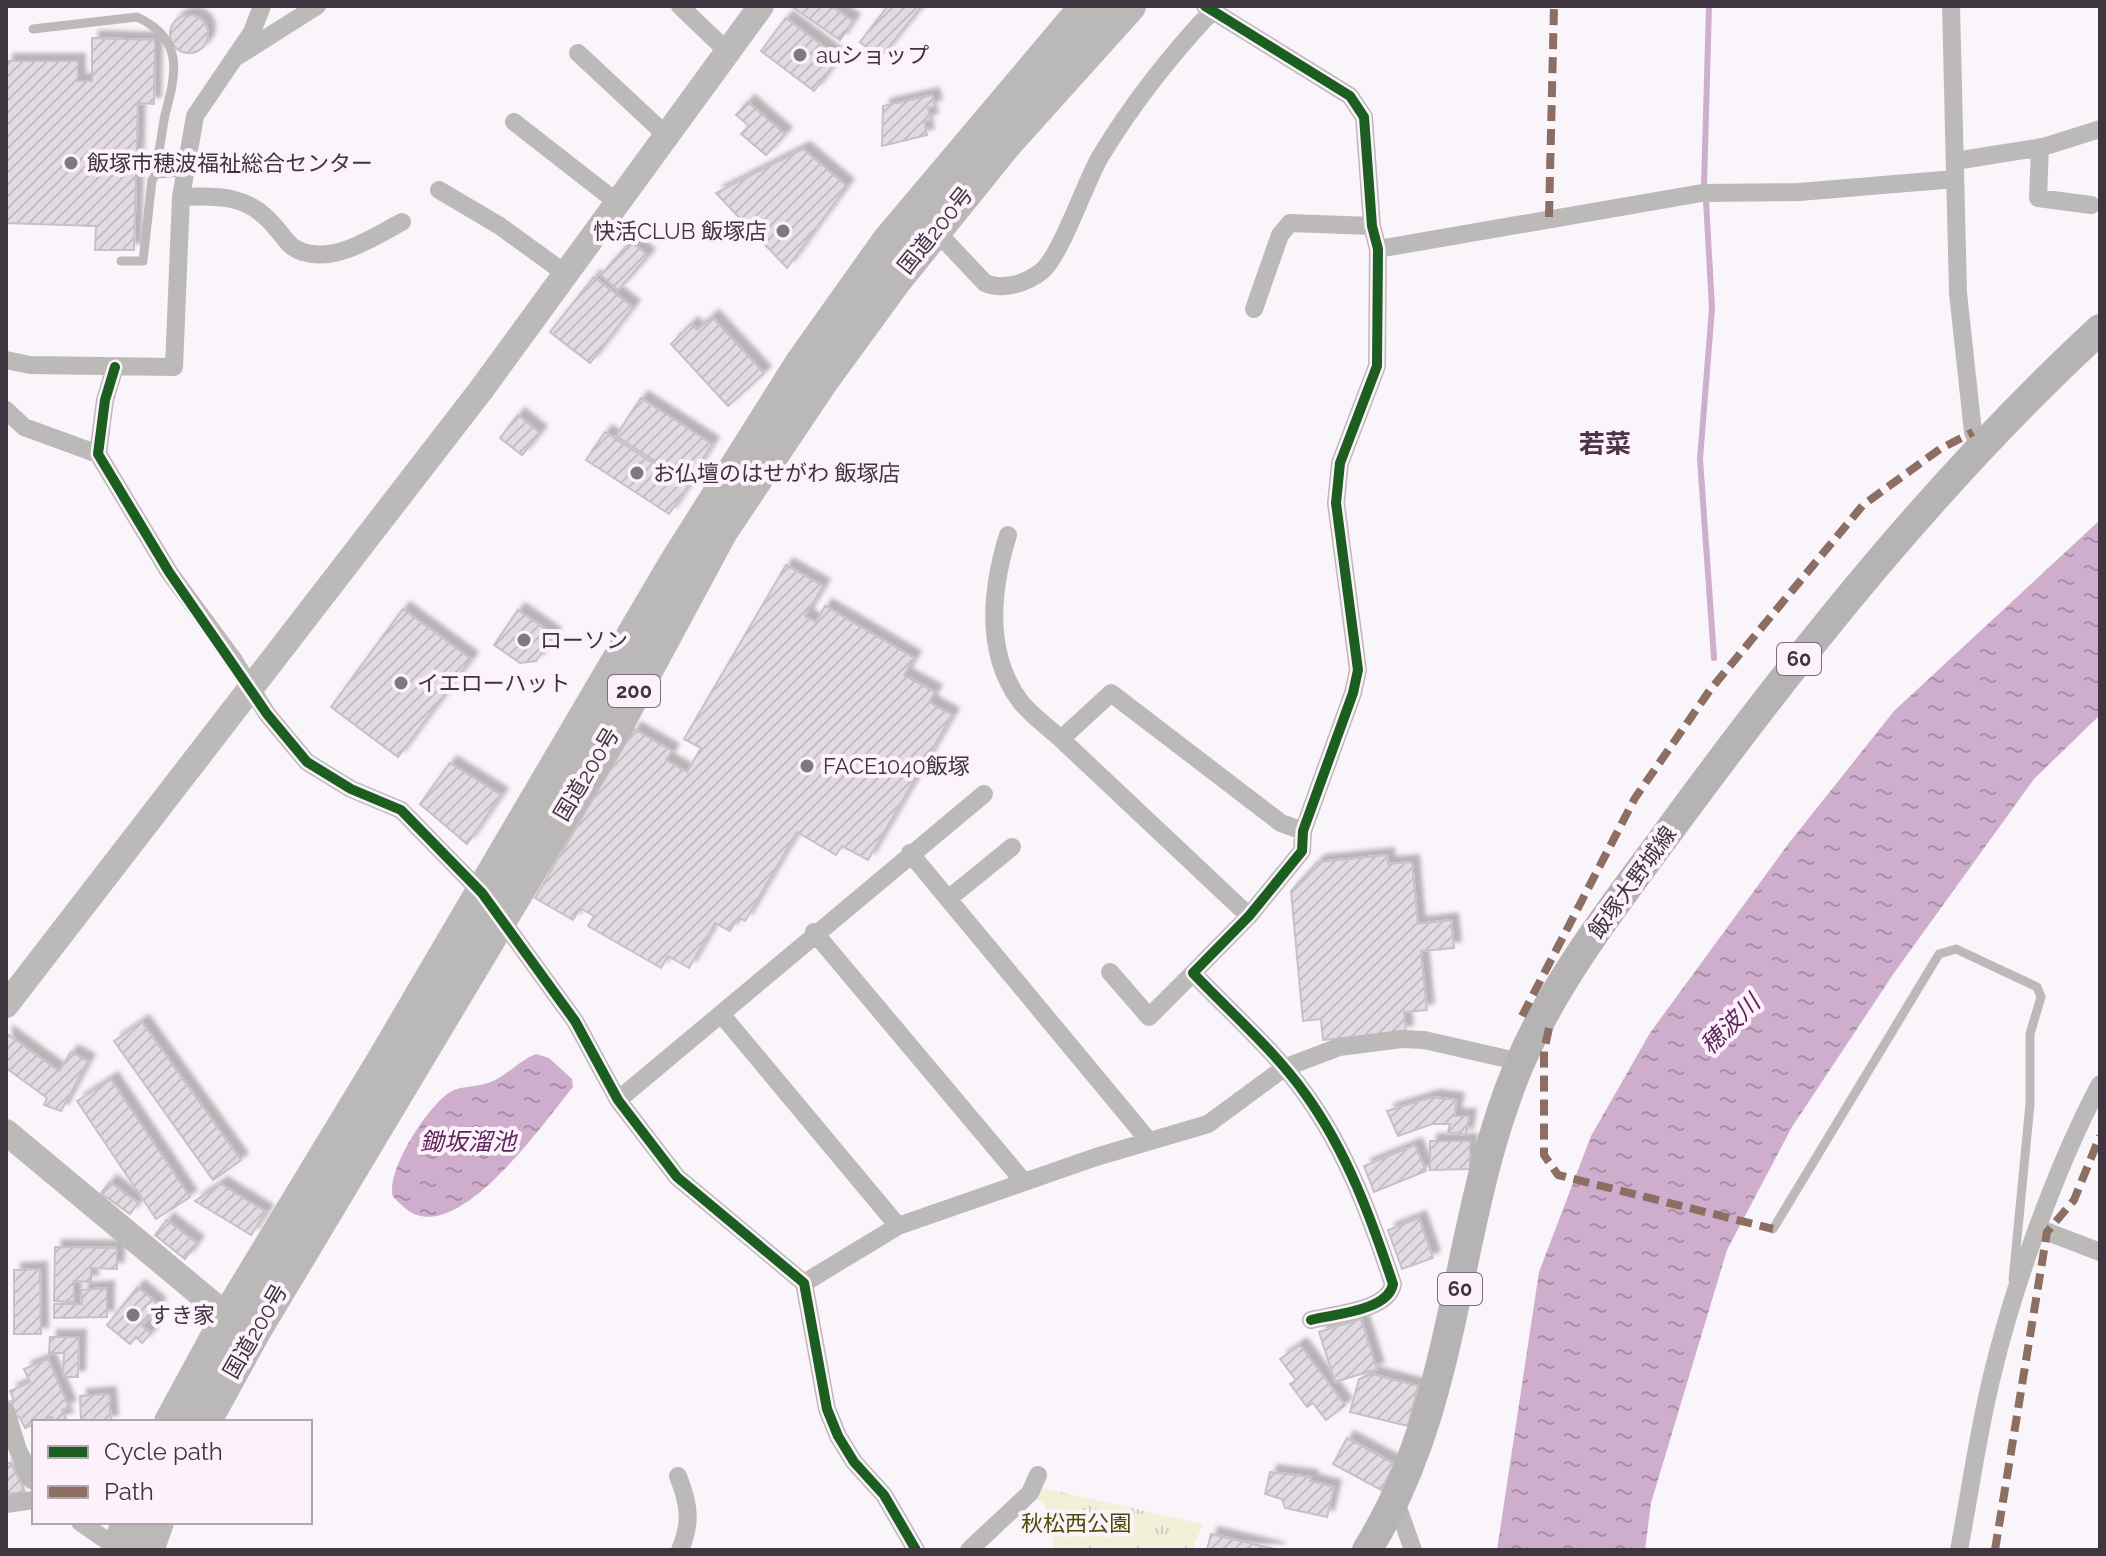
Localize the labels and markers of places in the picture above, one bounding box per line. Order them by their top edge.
place label: auショップ [816,42,929,68]
marker: auショップ [791,46,809,64]
place label: 飯塚市穂波福祉総合センター [87,150,373,176]
marker: 飯塚市穂波福祉総合センター [62,154,80,172]
place label: 快活CLUB 飯塚店 [593,218,767,244]
marker: 快活CLUB 飯塚店 [774,222,792,240]
place label: お仏壇のはせがわ 飯塚店 [653,460,901,486]
marker: お仏壇のはせがわ 飯塚店 [628,464,646,482]
place label: ローソン [540,627,628,653]
marker: ローソン [515,631,533,649]
place label: イエローハット [417,670,570,696]
marker: イエローハット [392,674,410,692]
place label: FACE1040飯塚 [823,753,970,779]
marker: FACE1040飯塚 [798,757,816,775]
place label: すき家 [149,1302,215,1328]
marker: すき家 [124,1306,142,1324]

